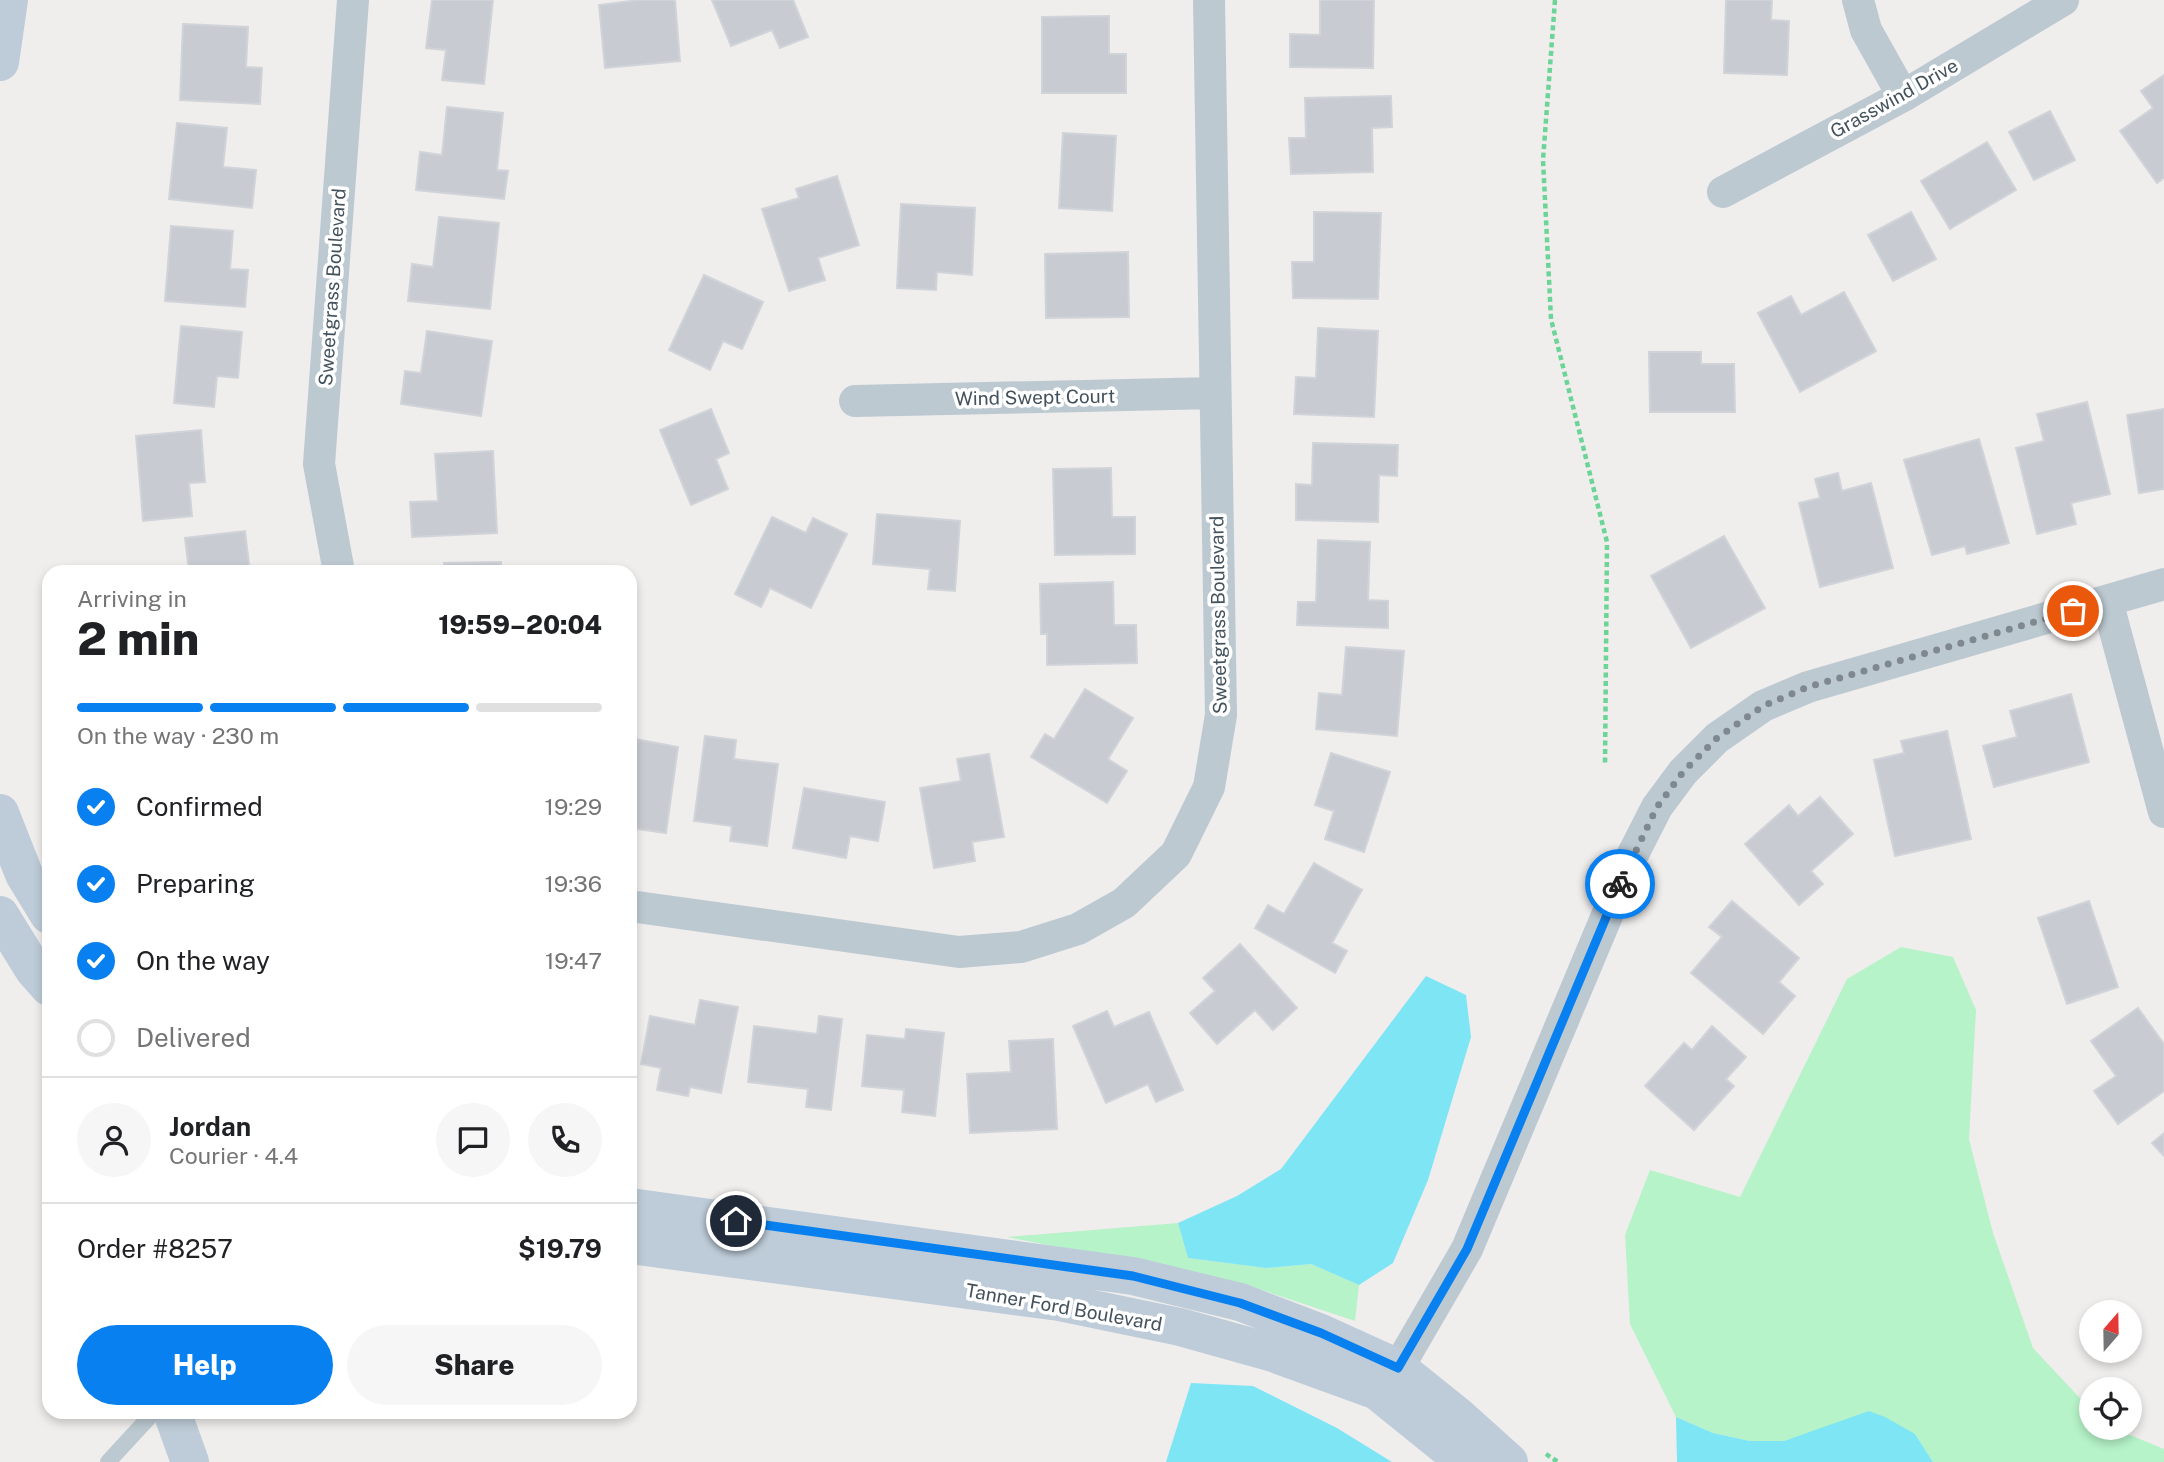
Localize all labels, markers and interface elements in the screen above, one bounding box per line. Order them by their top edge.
street label: Grasswind Drive [1826,54,1962,142]
street label: Sweetgrass Boulevard [314,187,350,387]
street label: Wind Swept Court [955,385,1115,409]
street label: Sweetgrass Boulevard [1205,516,1231,714]
pin [2043,581,2103,641]
text: Arriving in [77,585,187,612]
icon: bag [2054,592,2092,630]
text: 19:59–20:04 [438,609,602,640]
text: 2 min [77,611,199,665]
text: On the way · 230 m [77,722,279,749]
icon: check [77,788,115,826]
text: Confirmed [136,791,263,822]
text: 19:29 [545,793,602,820]
courier [1585,849,1655,919]
icon: check [77,865,115,903]
icon: bike [1601,865,1639,903]
text: Preparing [136,868,255,899]
text: 19:36 [544,870,602,897]
icon: check [77,942,115,980]
text: On the way [136,945,270,976]
text: 19:47 [545,947,602,974]
text: Delivered [136,1022,251,1053]
button: person [77,1103,151,1177]
button: chat [436,1103,510,1177]
button: phone [528,1103,602,1177]
text: Jordan [169,1111,251,1142]
text: Courier · 4.4 [169,1142,298,1169]
pin [706,1191,766,1251]
icon: home [717,1202,755,1240]
text: Order #8257 [77,1233,233,1264]
text: $19.79 [518,1233,602,1264]
street label: Tanner Ford Boulevard [964,1279,1164,1335]
north arrow [2079,1300,2142,1363]
map controls [2079,1300,2142,1440]
button: Help [77,1325,333,1405]
button: Share [347,1325,602,1405]
button: locate [2079,1377,2142,1440]

